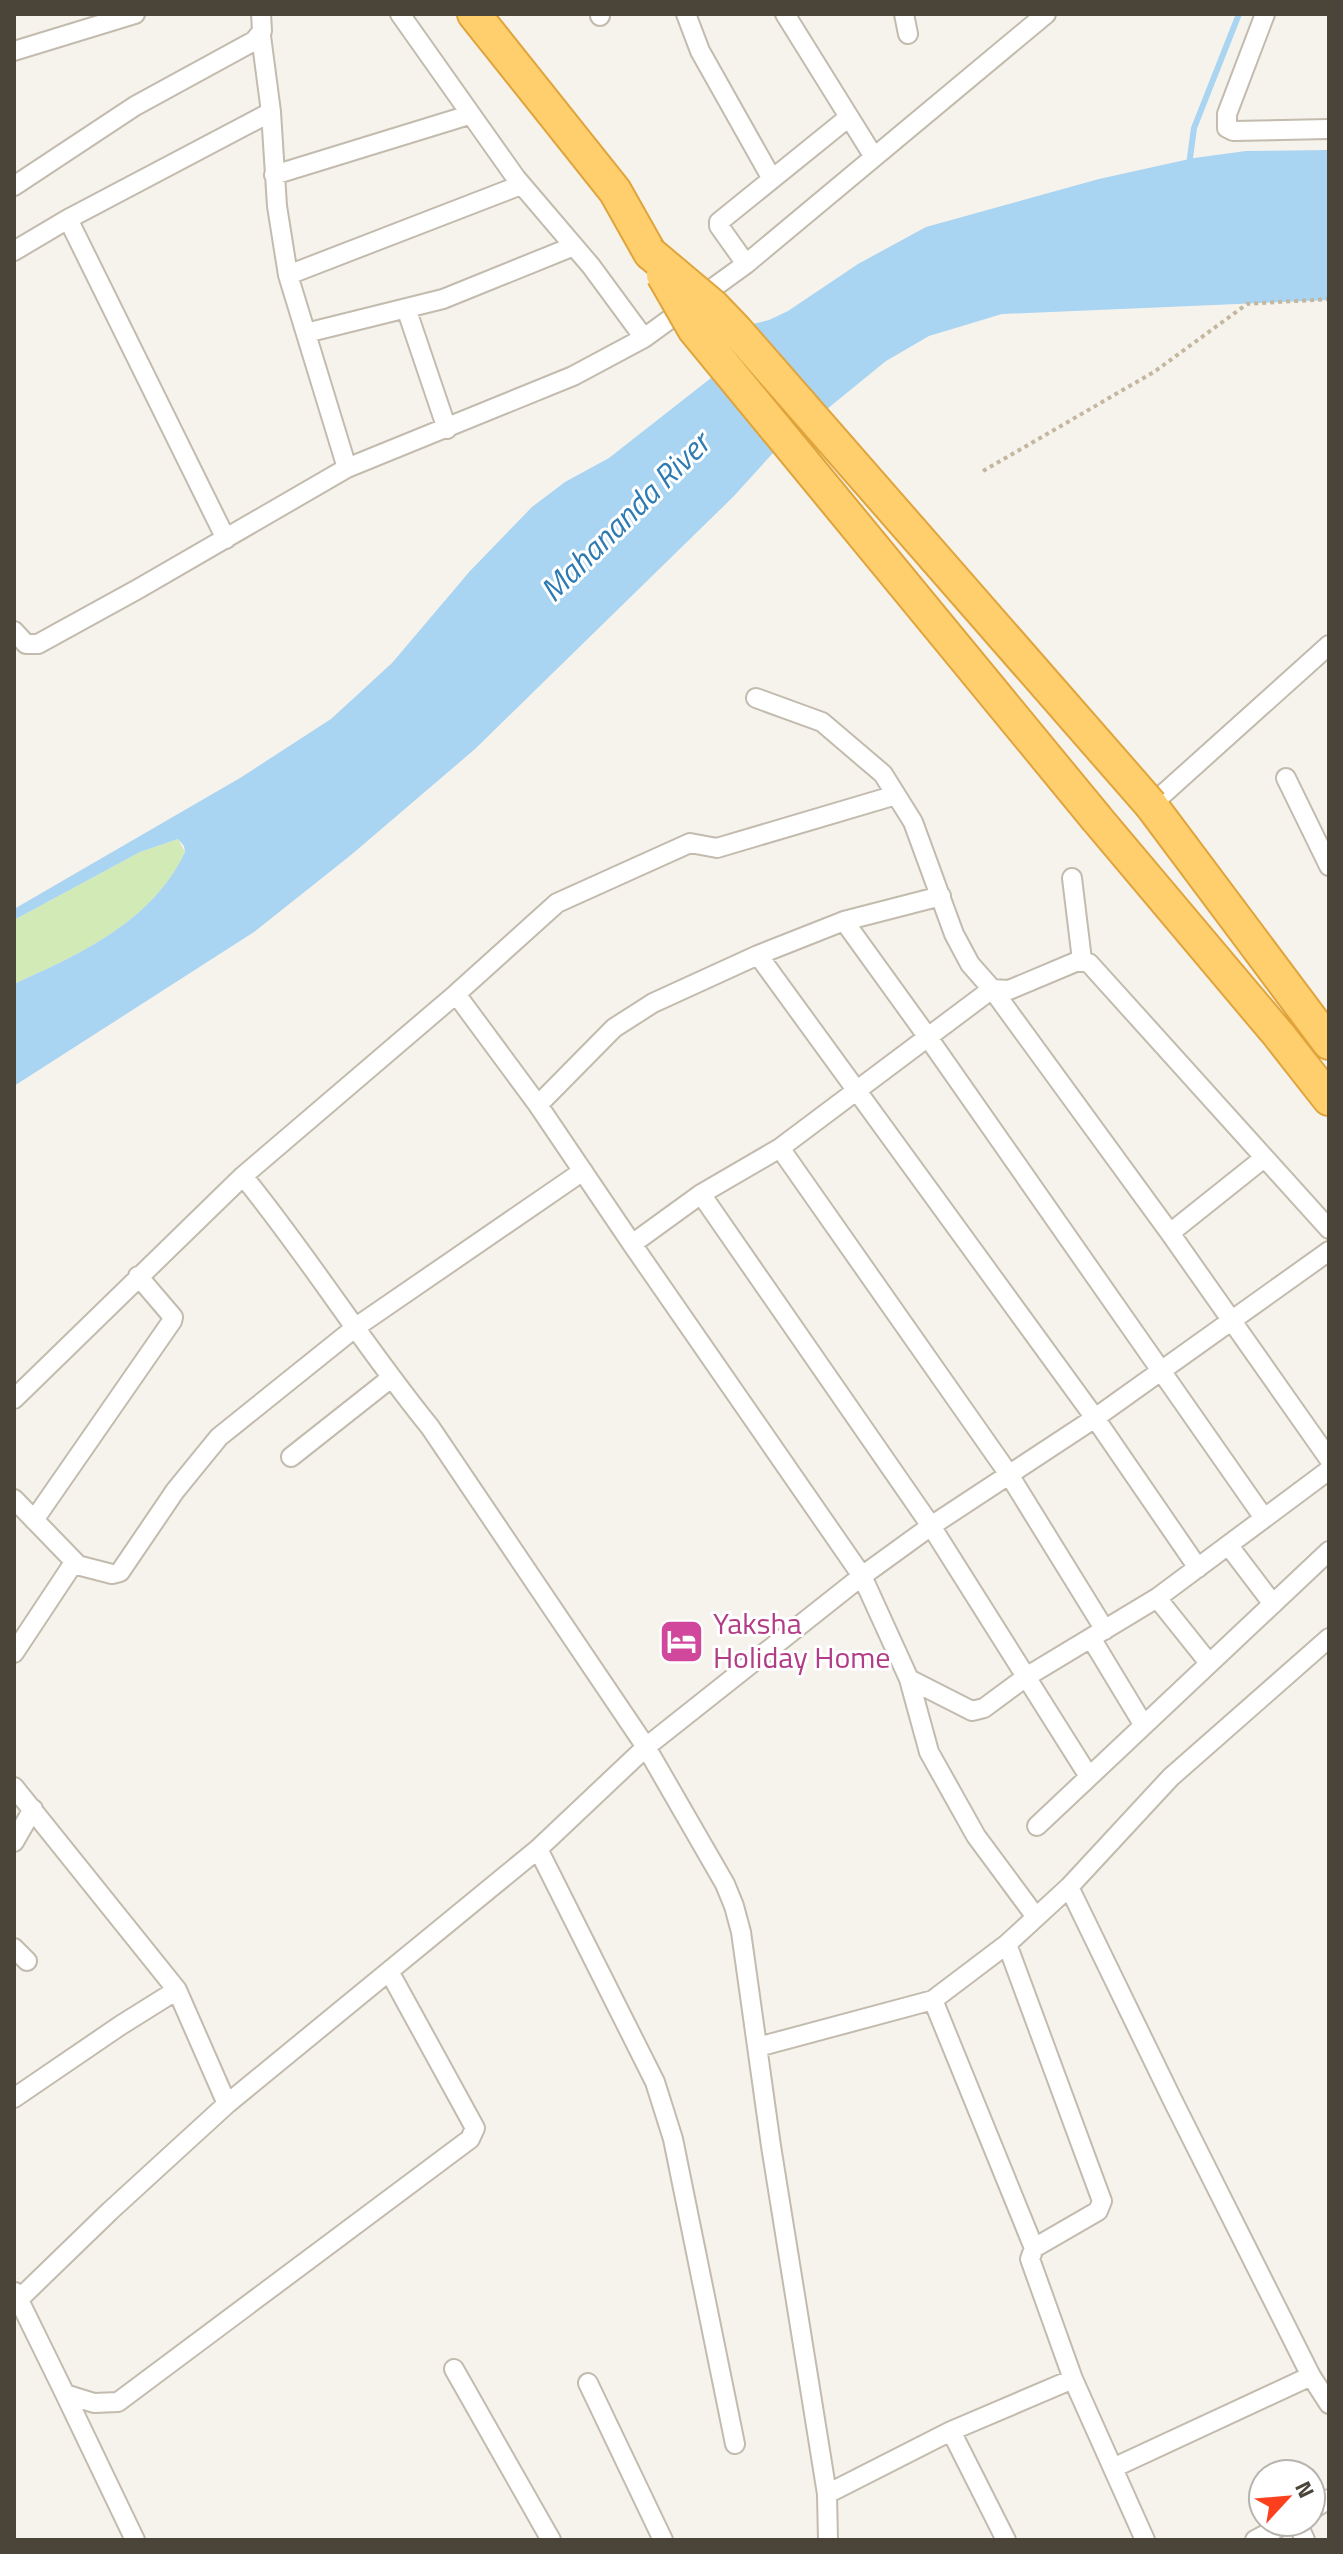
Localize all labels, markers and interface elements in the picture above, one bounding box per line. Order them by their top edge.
water label: Mahananda River [528,418,723,612]
place label: Yaksha Holiday Home [713,1600,890,1680]
hotel icon: Yaksha Holiday Home [658,1617,706,1665]
north arrow [1247,2458,1327,2538]
text: N [1286,2475,1324,2504]

